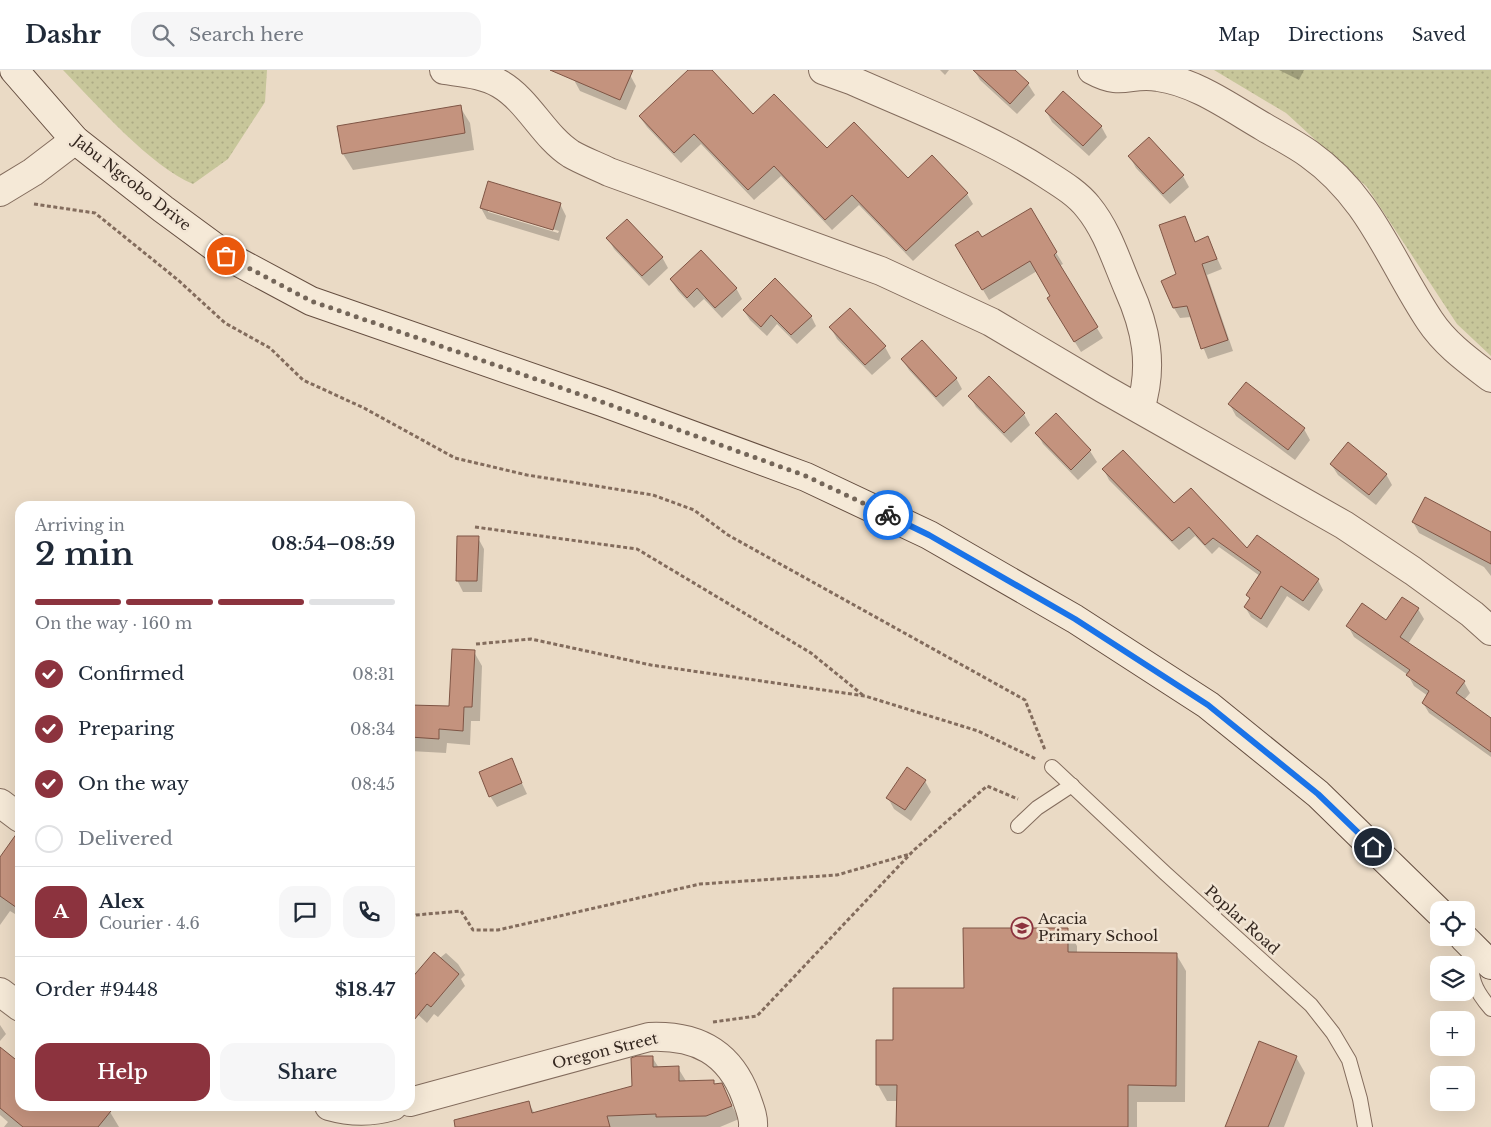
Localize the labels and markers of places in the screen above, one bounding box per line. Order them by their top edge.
pin [205,235,247,277]
pin [1352,826,1394,868]
place label: Acacia Primary School [1037,909,1158,945]
school or university icon: Acacia Primary School [1010,916,1034,940]

